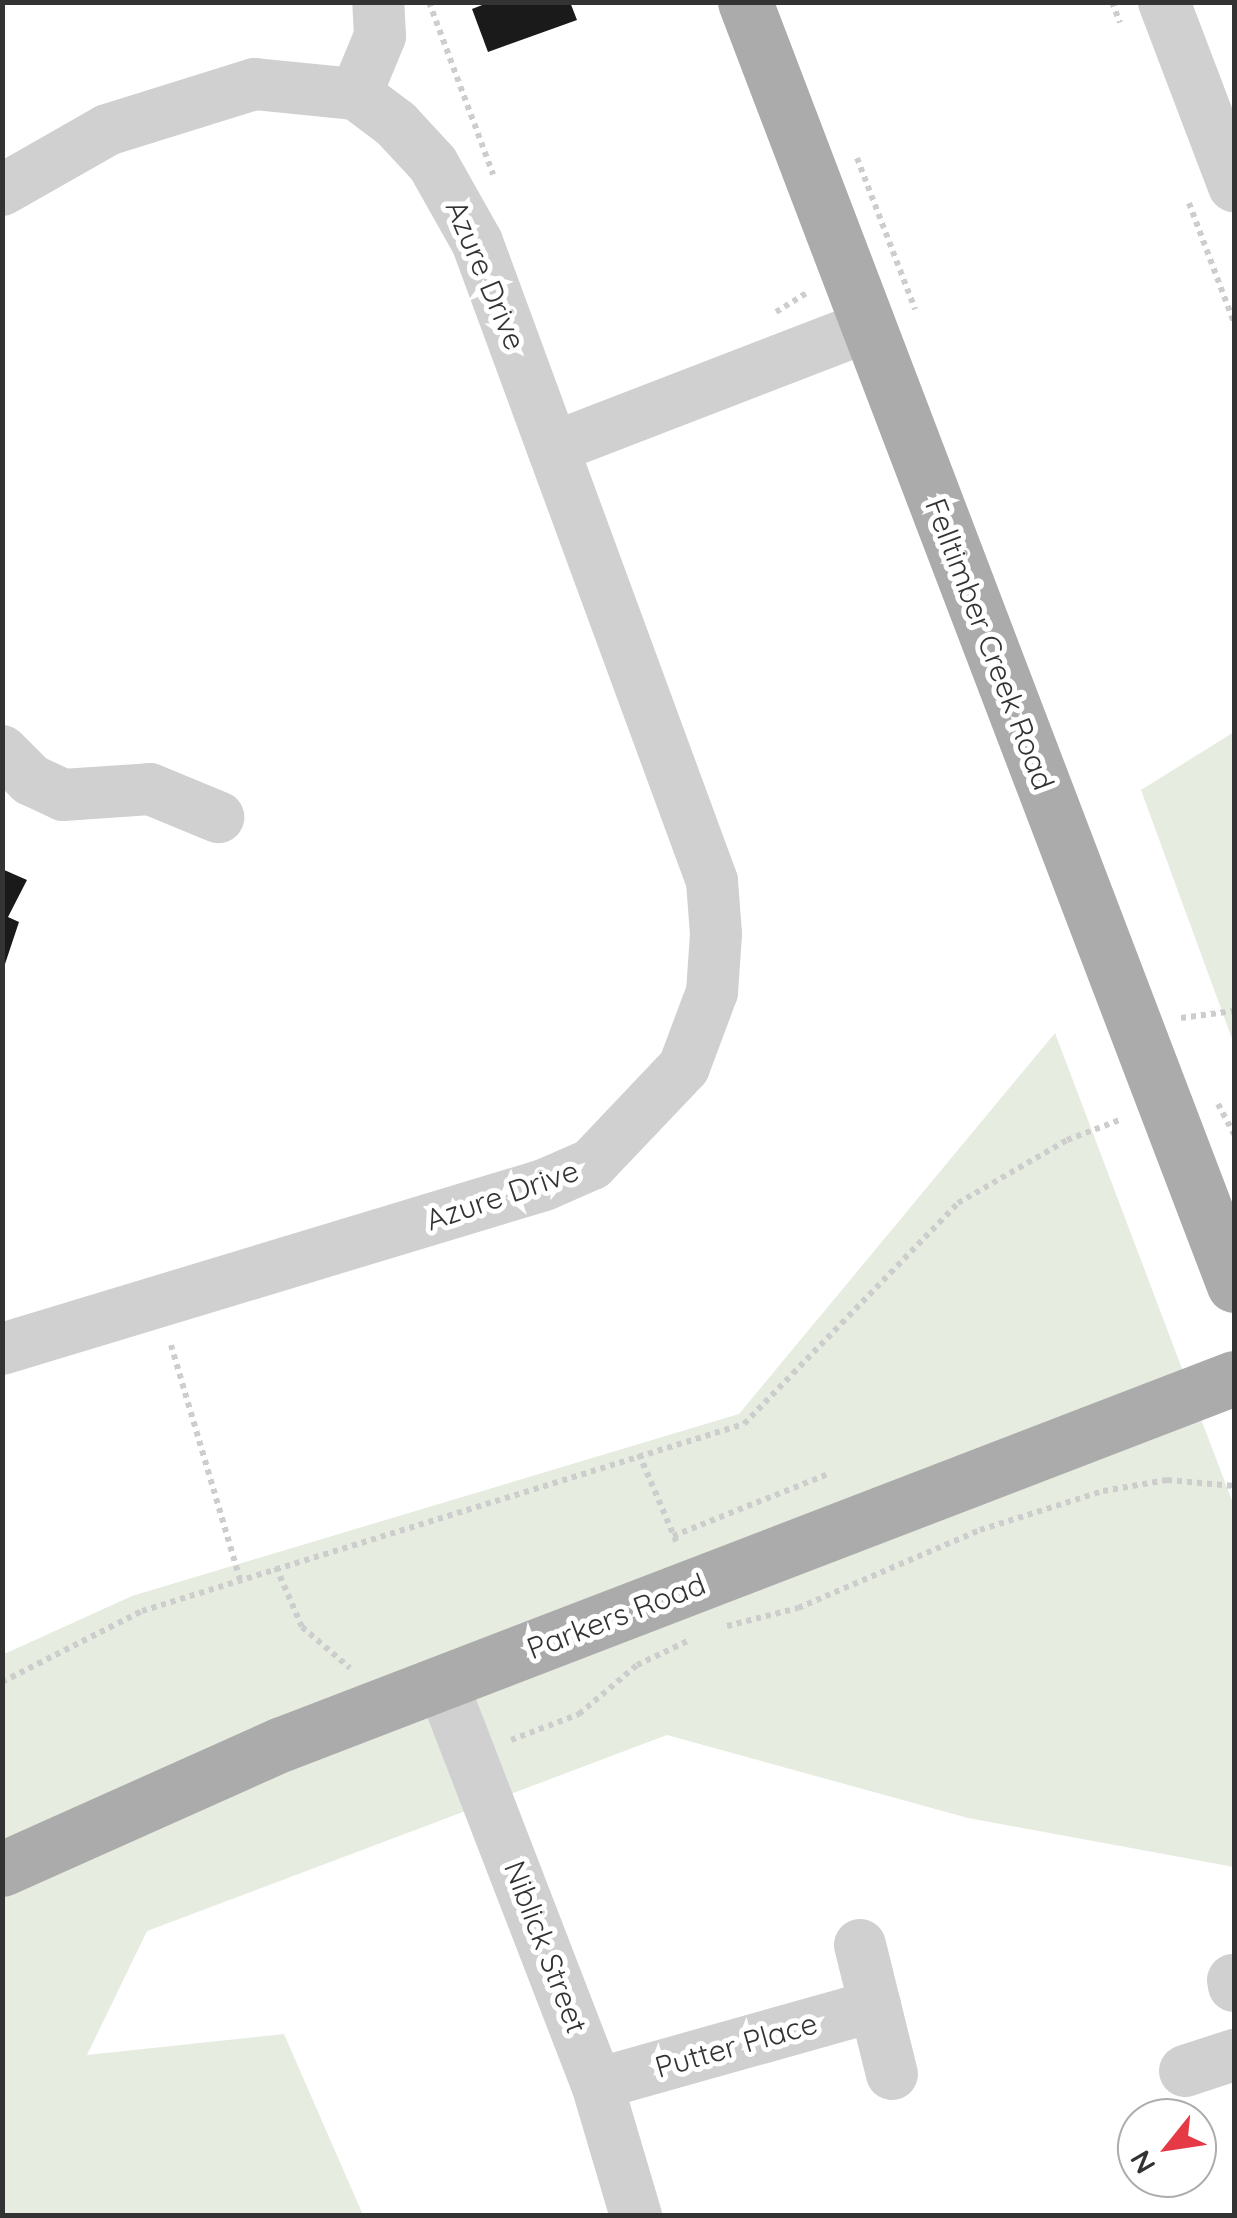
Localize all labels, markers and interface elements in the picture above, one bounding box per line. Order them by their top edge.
street label: Azure Drive [438,195,534,355]
street label: Felltimber Creek Road [918,493,1062,795]
street label: Azure Drive [421,1152,583,1238]
street label: Parkers Road [522,1566,710,1666]
street label: Niblick Street [497,1856,595,2038]
street label: Putter Place [651,2005,821,2085]
north arrow [1117,2098,1217,2198]
text: N [1122,2145,1163,2180]

